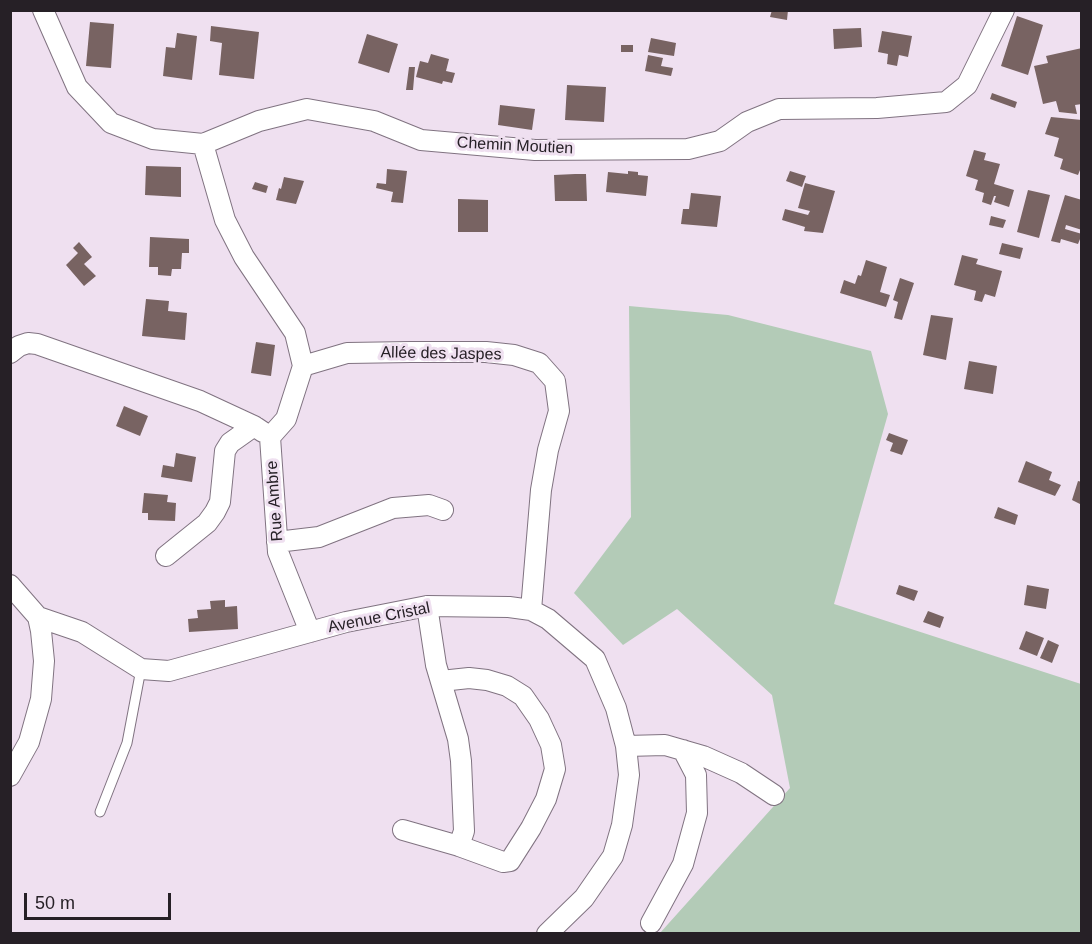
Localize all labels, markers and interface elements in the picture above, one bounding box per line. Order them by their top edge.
street label: Chemin Moutien [456,133,574,159]
street label: Allée des Jaspes [380,343,502,365]
street label: Rue Ambre [263,460,287,542]
street label: Avenue Cristal [326,599,432,637]
scale bar [27,881,174,919]
text: 50 m [35,893,75,913]

